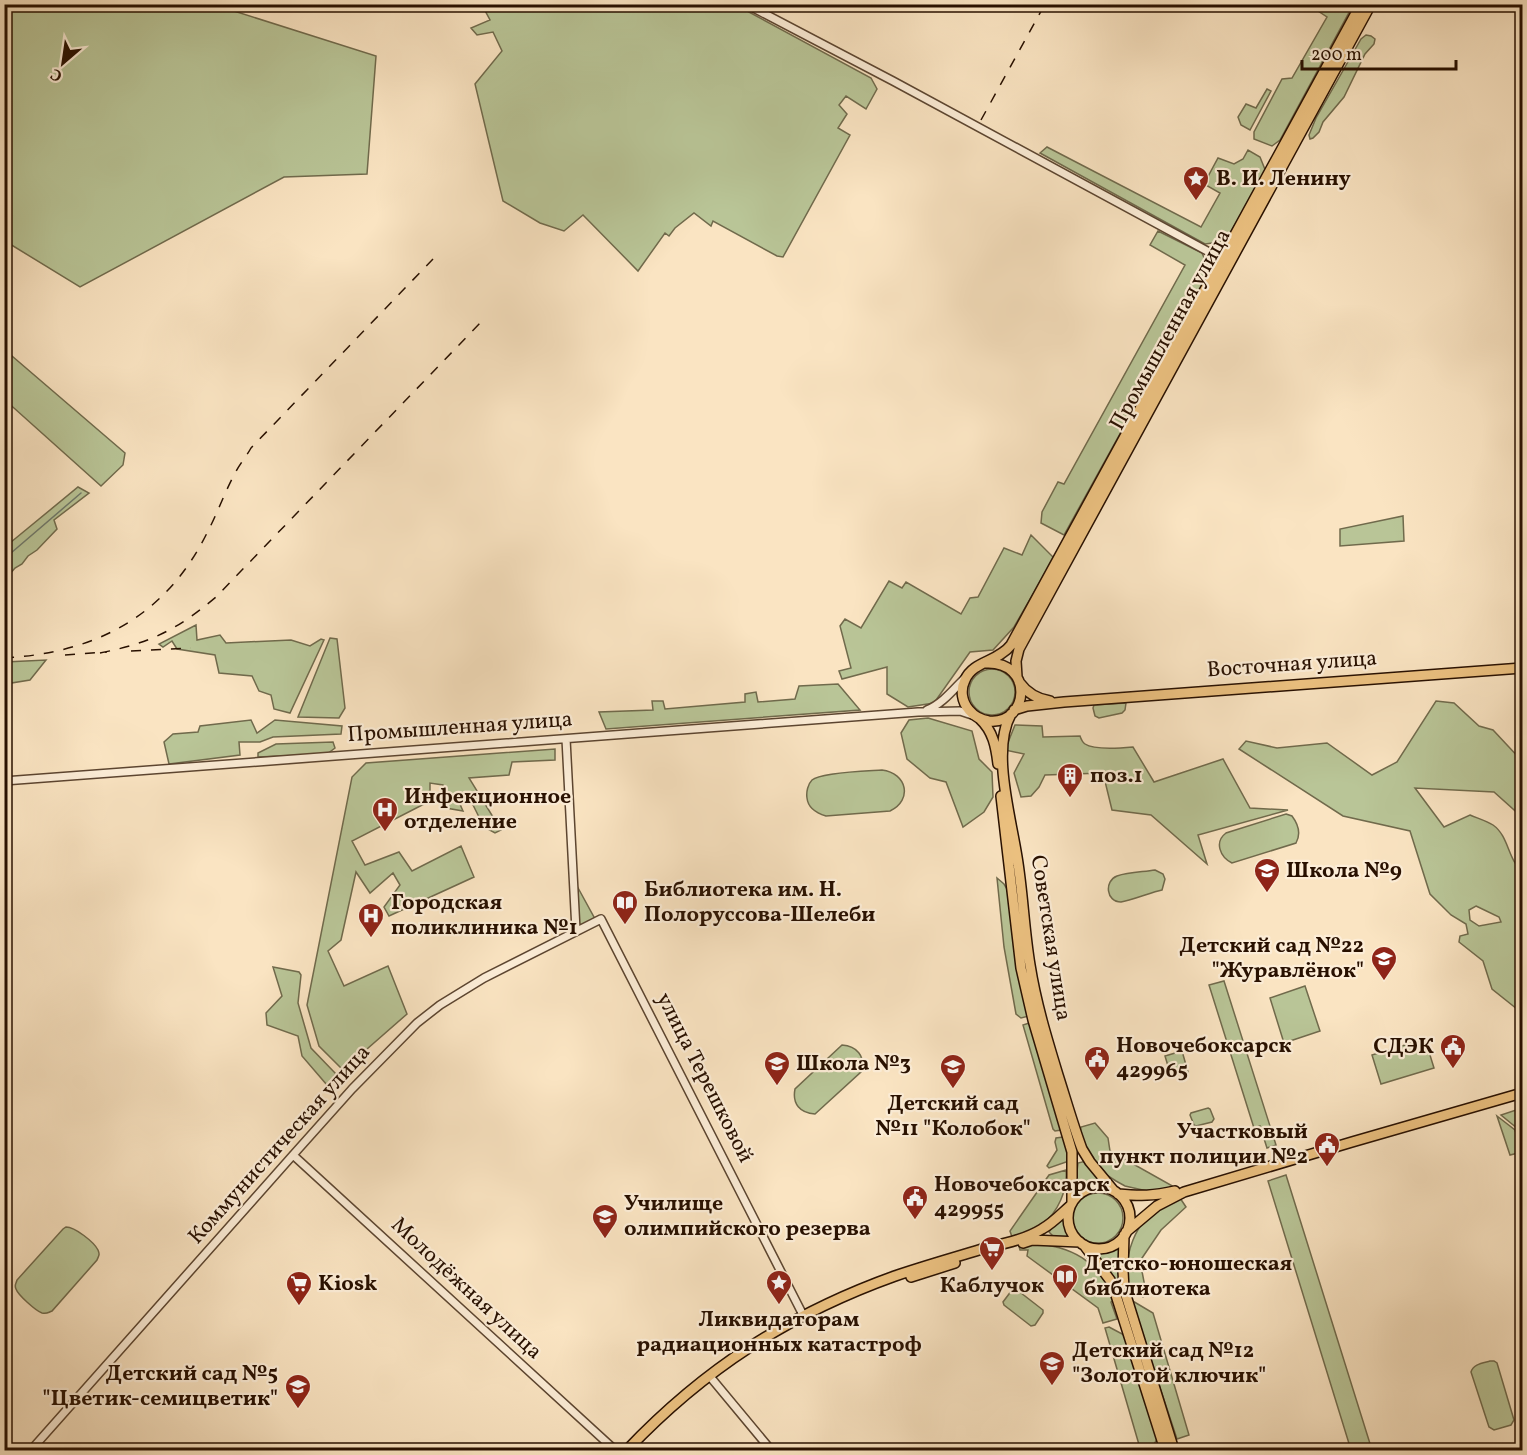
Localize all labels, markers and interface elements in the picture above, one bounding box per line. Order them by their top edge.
north arrow [33,33,93,93]
scale bar [1302,33,1456,71]
text: 200 m [1311,43,1362,68]
text: С [47,62,67,86]
place icon: В. И. Ленину [1181,164,1211,202]
place label: В. И. Ленину [1216,164,1352,195]
street label: Промышленная улица [1103,224,1239,436]
street label: Восточная улица [1206,644,1378,686]
street label: Промышленная улица [346,705,574,751]
building icon: поз.1 [1055,761,1085,799]
place label: поз.1 [1090,761,1143,792]
place label: Инфекционное отделение [404,782,571,838]
hospital icon: Инфекционное отделение [370,795,400,833]
street label: Советская улица [1022,853,1078,1023]
school or university icon: Школа №9 [1252,856,1282,894]
place label: Школа №9 [1286,856,1402,887]
place label: Библиотека им. Н. Полоруссова-Шелеби [644,875,875,931]
place label: Городская поликлиника №1 [391,888,578,944]
library icon: Библиотека им. Н. Полоруссова-Шелеби [610,888,640,926]
hospital icon: Городская поликлиника №1 [356,901,386,939]
place label: Детский сад №22 "Журавлёнок" [1179,931,1364,987]
school or university icon: Детский сад №22 "Журавлёнок" [1369,944,1399,982]
street label: улица Терешковой [648,987,760,1169]
place label: Новочебоксарск 429965 [1116,1031,1292,1087]
place label: СДЭК [1373,1032,1434,1063]
public building icon: СДЭК [1438,1032,1468,1070]
street label: Коммунистическая улица [182,1038,378,1252]
public building icon: Новочебоксарск 429965 [1082,1044,1112,1082]
school or university icon: Школа №3 [762,1049,792,1087]
place label: Школа №3 [796,1049,911,1080]
school or university icon: Детский сад №11 "Колобок" [938,1052,968,1090]
place label: Детский сад №11 "Колобок" [875,1089,1031,1145]
place label: Участковый пункт полиции №2 [1099,1117,1308,1173]
public building icon: Участковый пункт полиции №2 [1312,1130,1342,1168]
place label: Новочебоксарск 429955 [934,1170,1110,1226]
public building icon: Новочебоксарск 429955 [900,1183,930,1221]
place label: Училище олимпийского резерва [624,1189,871,1245]
school or university icon: Училище олимпийского резерва [590,1202,620,1240]
street label: Молодёжная улица [384,1211,549,1367]
supermarket icon: Каблучок [977,1234,1007,1272]
place label: Детско-юношеская библиотека [1084,1249,1292,1305]
library icon: Детско-юношеская библиотека [1050,1262,1080,1300]
place icon: Ликвидаторам радиационных катастроф [764,1268,794,1306]
supermarket icon: Kiosk [284,1269,314,1307]
place label: Kiosk [318,1269,377,1300]
place label: Каблучок [940,1271,1044,1302]
place label: Ликвидаторам радиационных катастроф [636,1305,922,1361]
place label: Детский сад №12 "Золотой ключик" [1072,1336,1266,1392]
school or university icon: Детский сад №12 "Золотой ключик" [1037,1349,1067,1387]
place label: Детский сад №5 "Цветик-семицветик" [42,1359,278,1415]
school or university icon: Детский сад №5 "Цветик-семицветик" [283,1372,313,1410]

